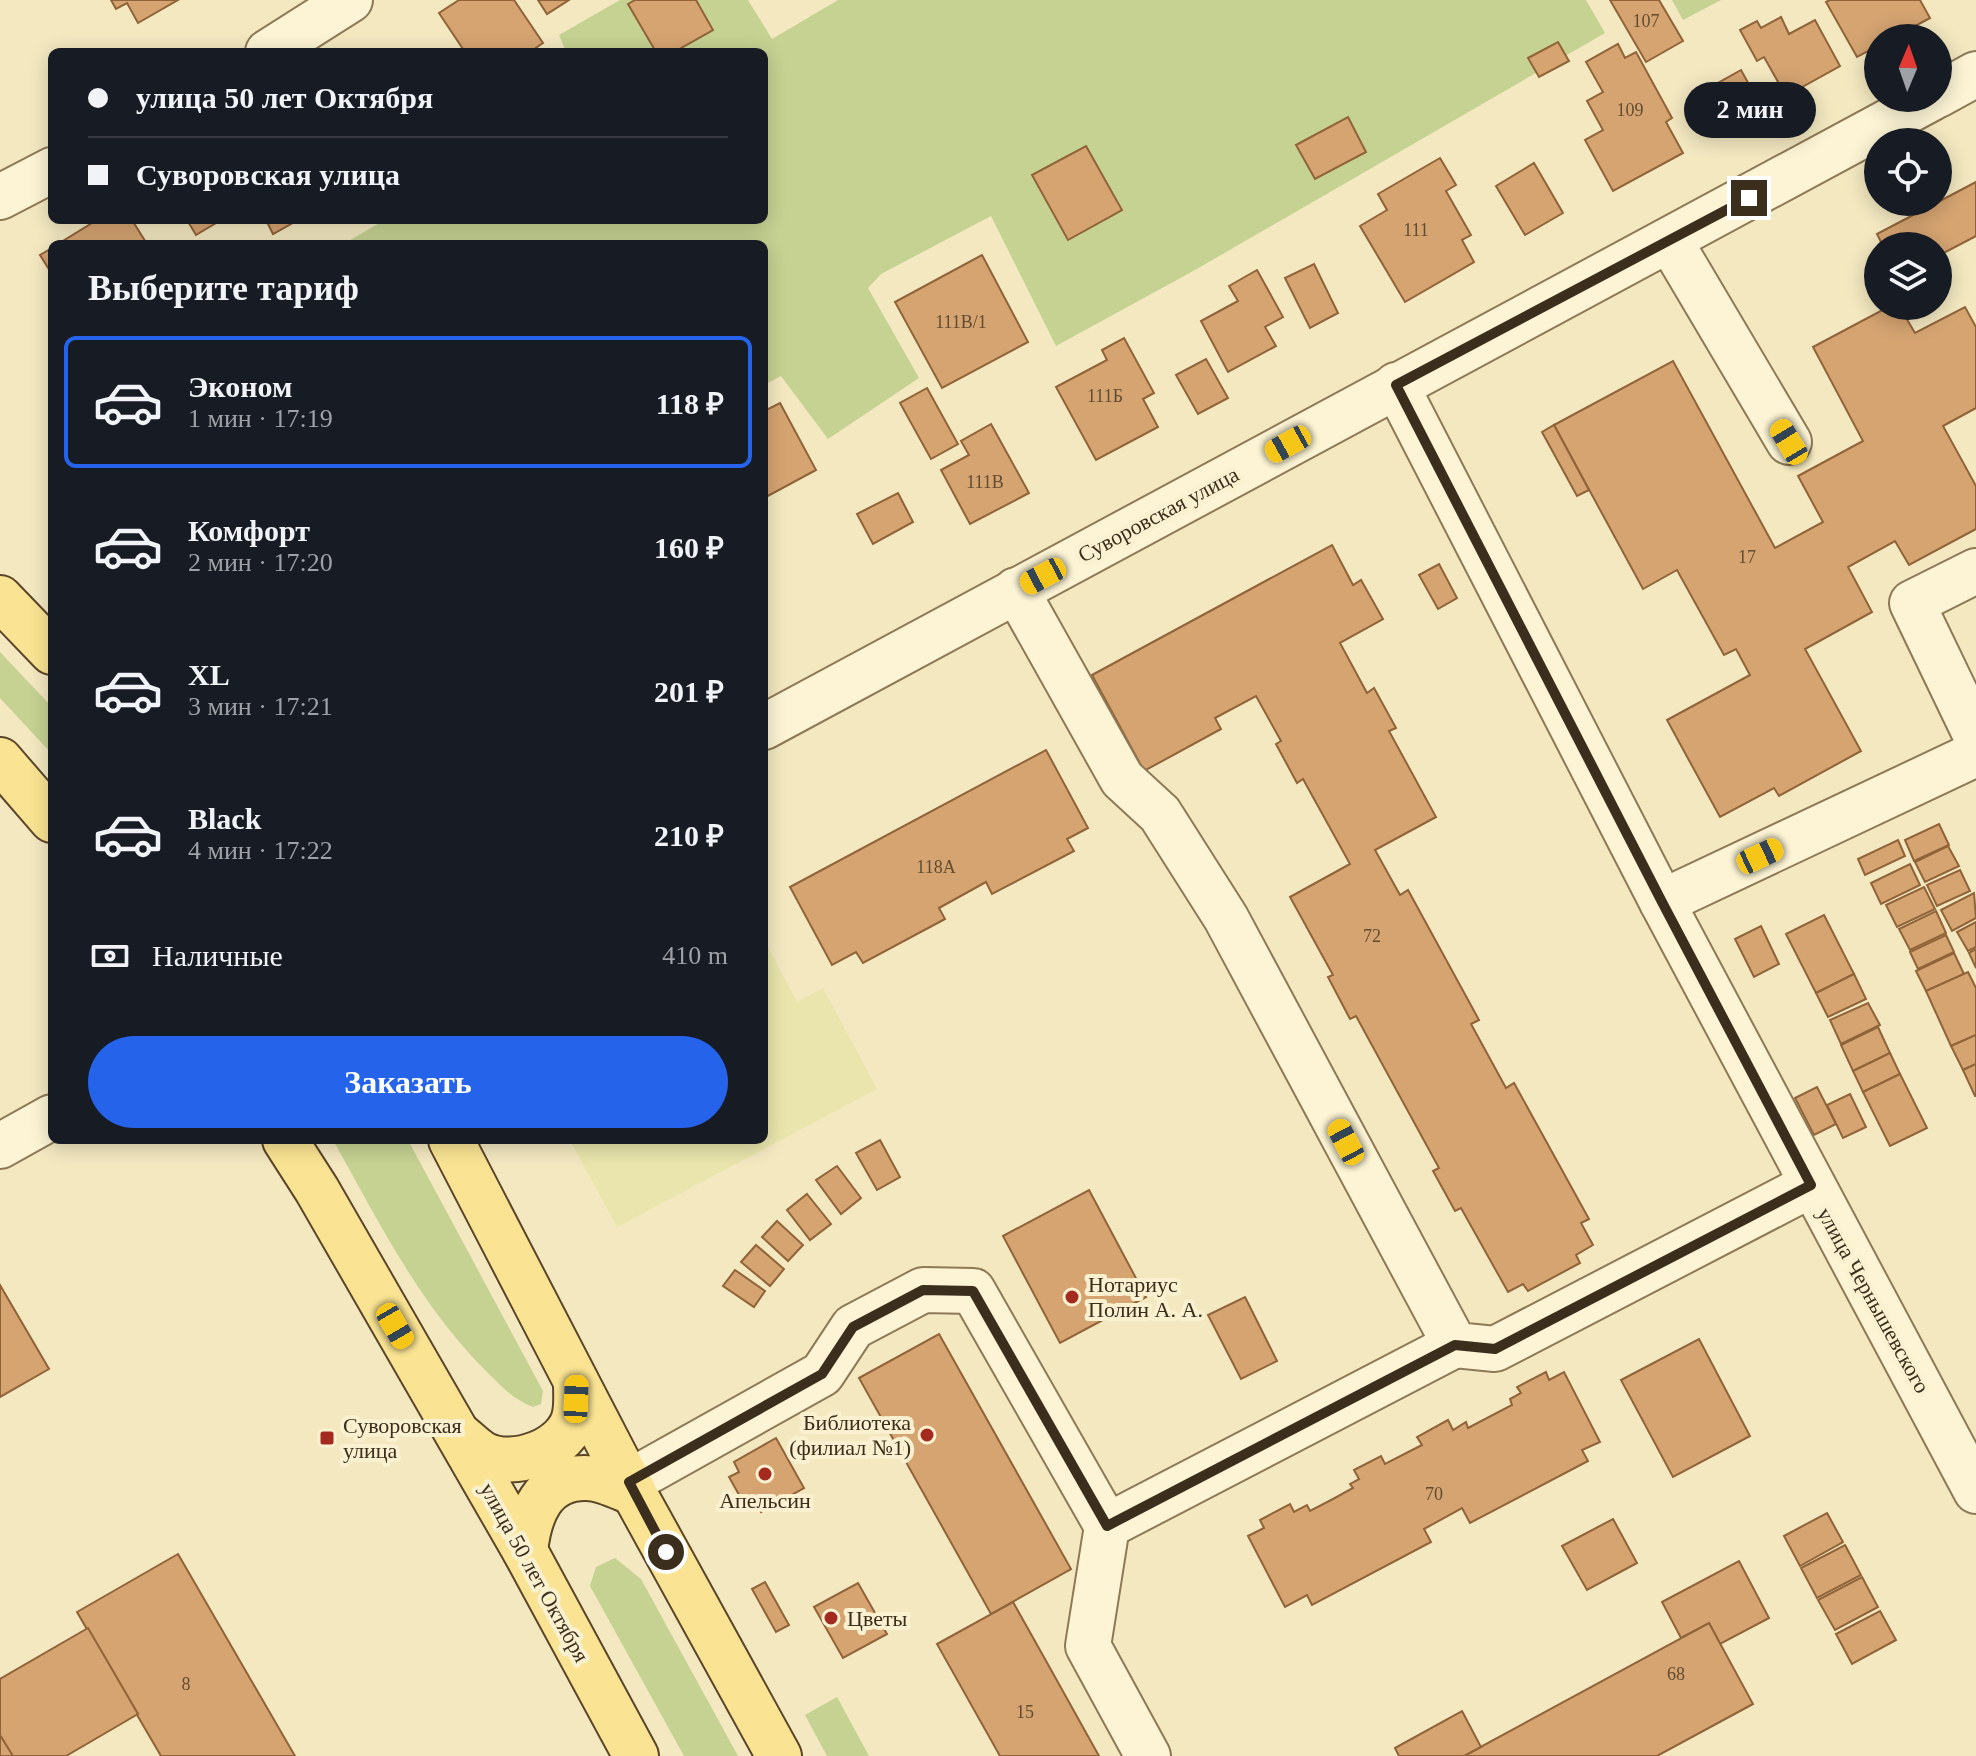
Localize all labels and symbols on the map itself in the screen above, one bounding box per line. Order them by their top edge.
house number: 107 [1633,11,1660,31]
north arrow [1864,24,1952,112]
callout: 2 мин [1683,82,1815,138]
house number: 109 [1617,100,1644,120]
route end [1731,180,1767,216]
house number: 111 [1403,220,1429,240]
house number: 111В/1 [935,312,987,332]
house number: 111Б [1087,386,1123,406]
car [1766,415,1812,469]
car [1261,422,1315,466]
street label: Суворовская улица [1074,461,1243,567]
house number: 111В [966,472,1004,492]
house number: 17 [1738,547,1756,567]
car [1016,554,1070,598]
car [1733,835,1787,877]
house number: 118А [916,857,956,877]
house number: 72 [1363,926,1381,946]
car [1324,1115,1368,1169]
street label: улица Чернышевского [1812,1203,1935,1397]
place label: Нотариус Полин А. А. [1088,1272,1203,1322]
marker: Нотариус Полин А. А. [1063,1288,1081,1306]
car [373,1299,417,1353]
car [563,1375,589,1423]
place label: Библиотека (филиал №1) [789,1410,911,1460]
place label: Суворовская улица [343,1413,462,1463]
marker: Библиотека (филиал №1) [918,1426,936,1444]
marker: Суворовская улица [318,1429,336,1447]
marker: Апельсин [756,1465,774,1483]
street label: улица 50 лет Октября [475,1478,594,1666]
house number: 70 [1425,1484,1443,1504]
place label: Апельсин [719,1488,811,1513]
route start [648,1534,684,1570]
place label: Цветы [847,1606,908,1631]
marker: Цветы [822,1609,840,1627]
house number: 68 [1667,1664,1685,1684]
house number: 8 [182,1674,191,1694]
house number: 15 [1016,1702,1034,1722]

